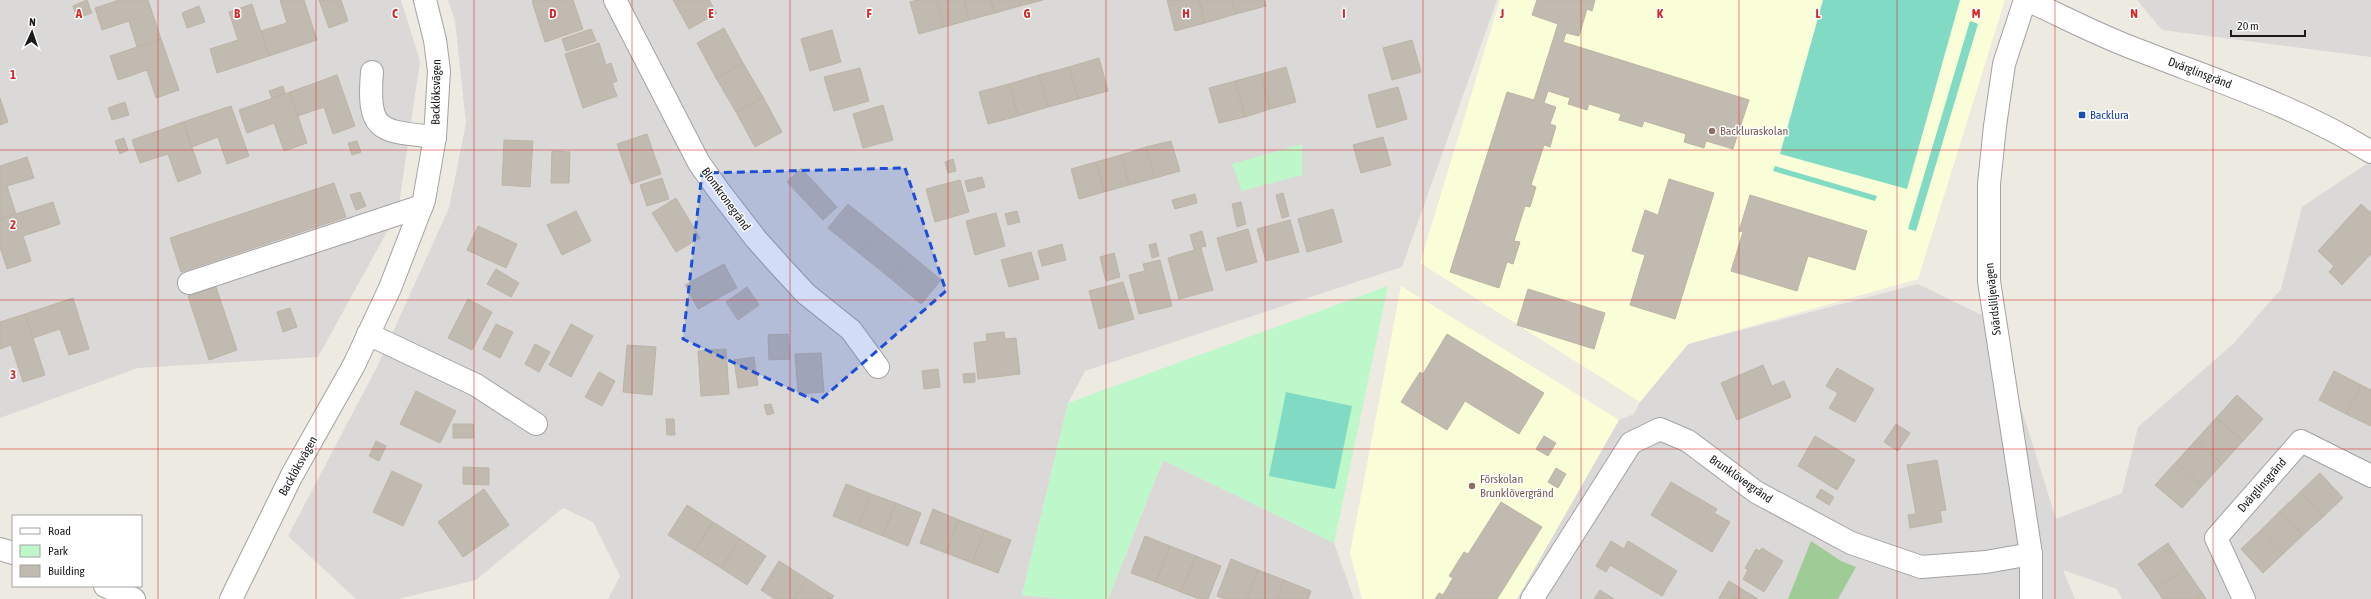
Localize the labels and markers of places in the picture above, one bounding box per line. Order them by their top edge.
place label: Backlura [2090,108,2129,122]
marker: Backlura [2077,110,2087,120]
place label: Backluraskolan [1720,124,1788,138]
marker: Backluraskolan [1707,126,1717,136]
place label: Förskolan Brunklövergränd [1480,472,1554,500]
marker: Förskolan Brunklövergränd [1467,481,1477,491]

